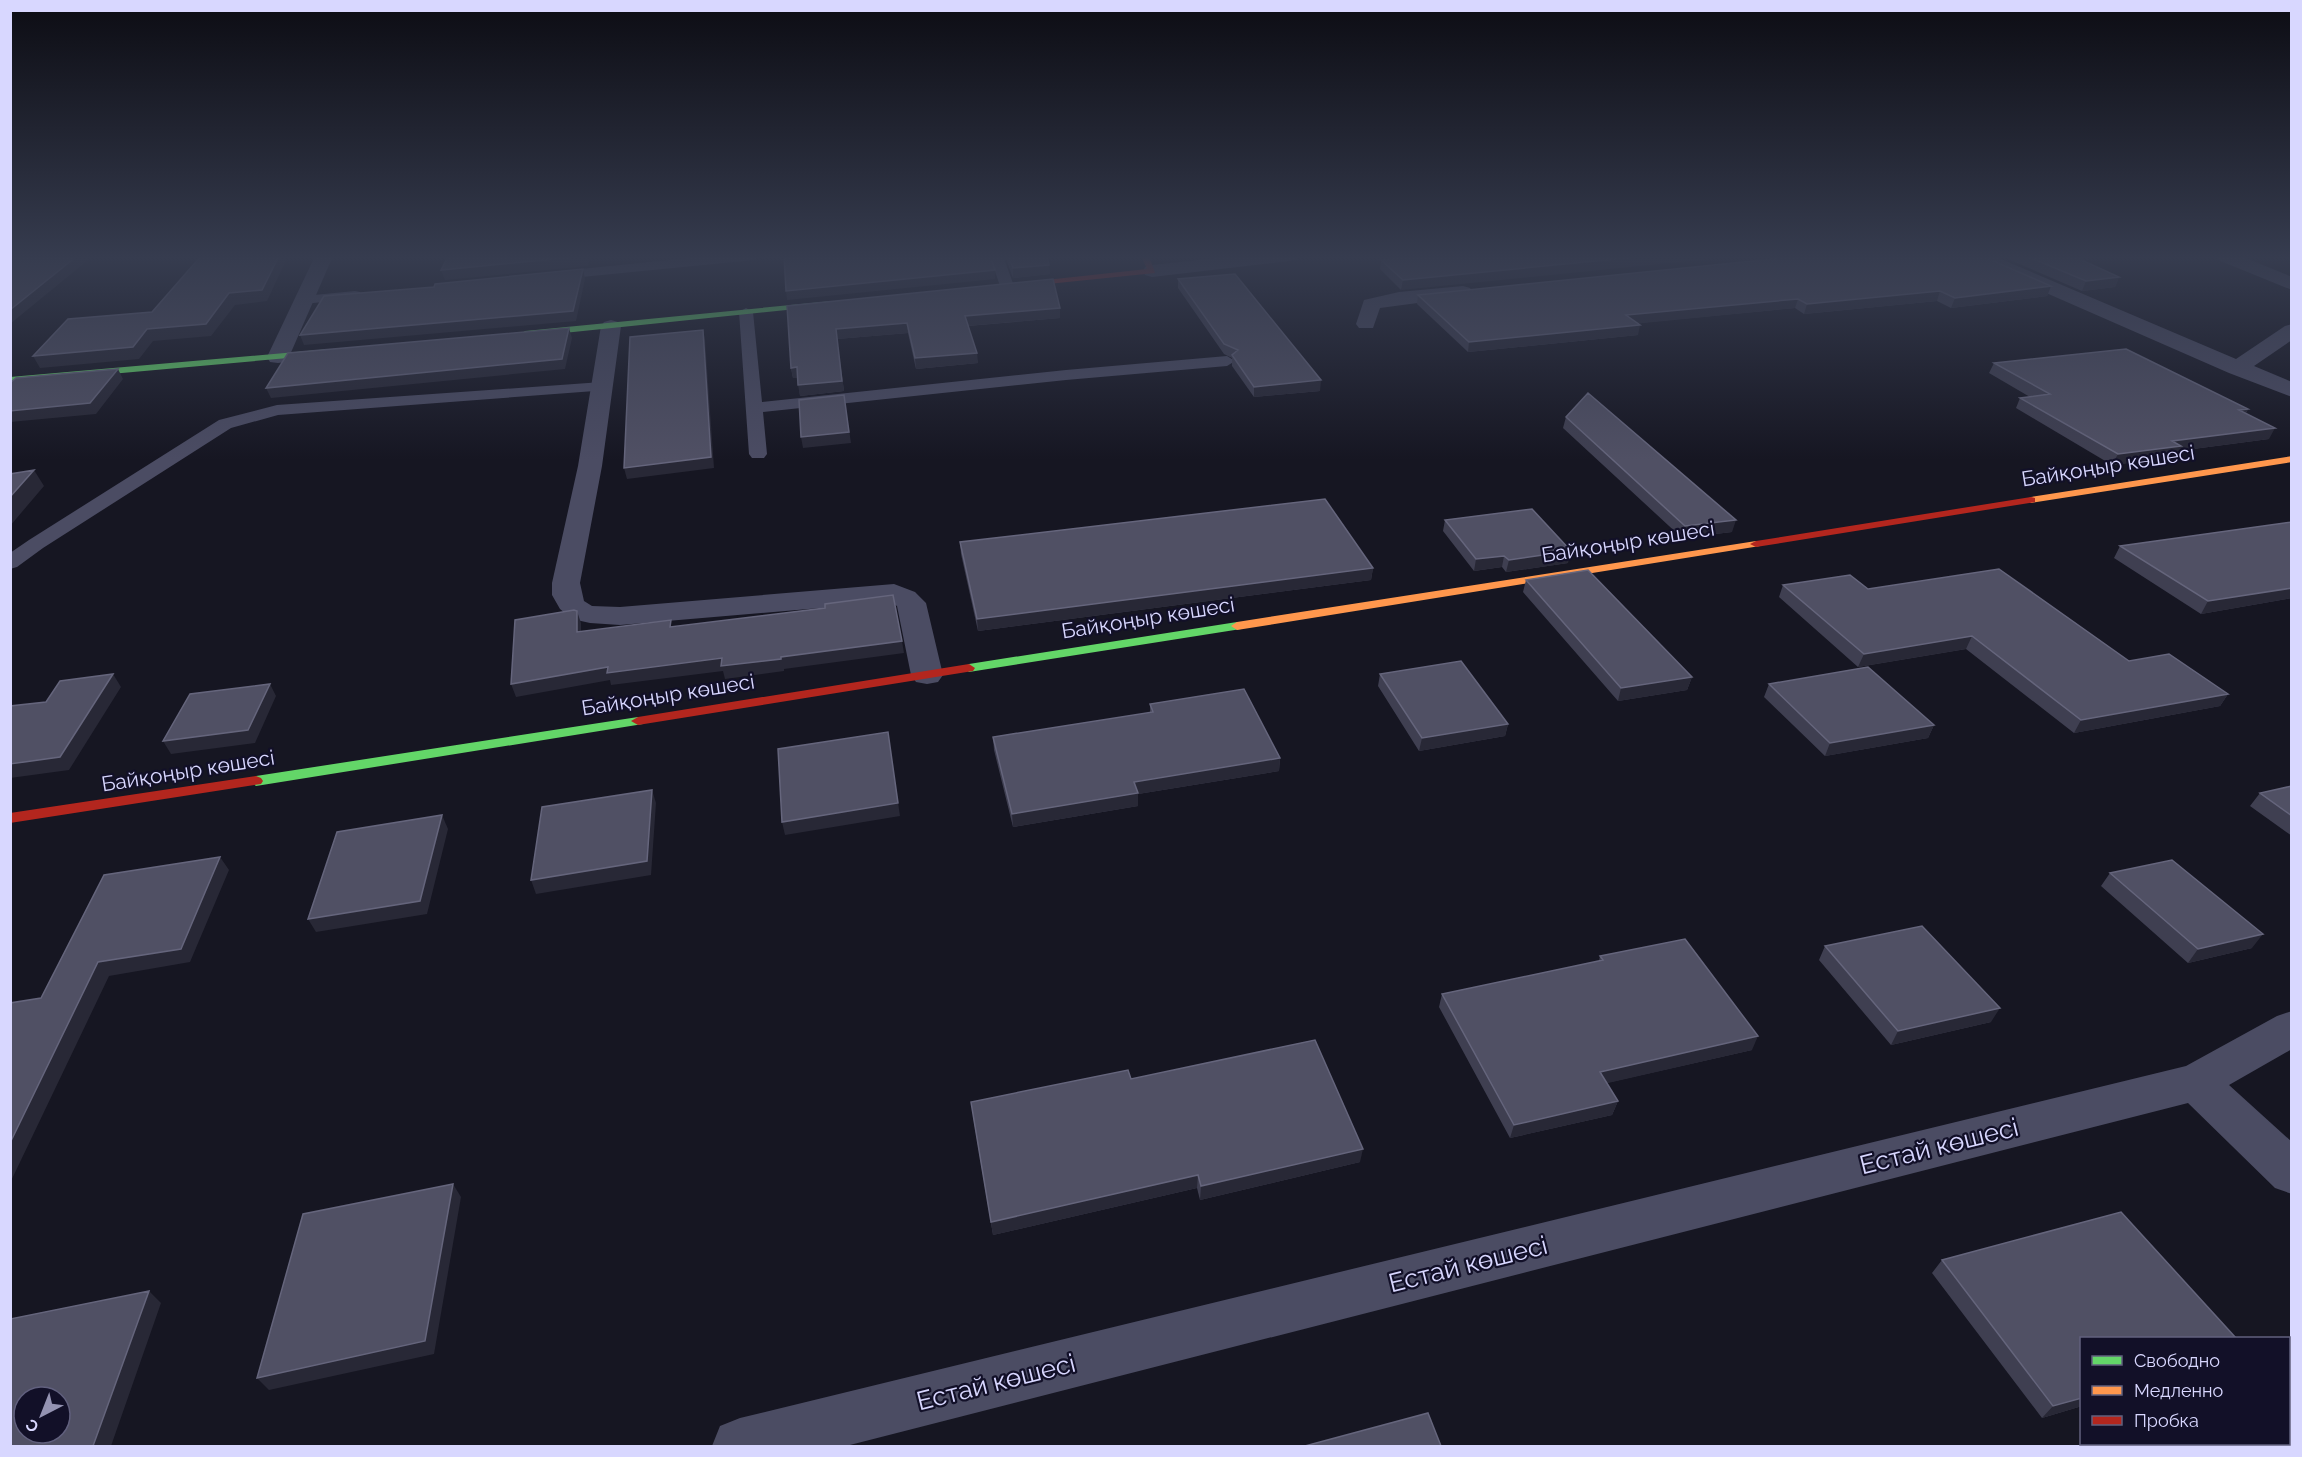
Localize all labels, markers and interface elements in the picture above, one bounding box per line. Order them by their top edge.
street label: Байқоңыр көшесі [2020,439,2196,492]
street label: Байқоңыр көшесі [1540,515,1716,568]
street label: Байқоңыр көшесі [1060,591,1236,644]
street label: Байқоңыр көшесі [580,668,756,721]
street label: Байқоңыр көшесі [100,744,276,797]
street label: Естай көшесі [1857,1112,2021,1180]
street label: Естай көшесі [1386,1230,1550,1298]
legend [2080,1337,2290,1445]
street label: Естай көшесі [914,1348,1078,1416]
text: Свободно [2134,1350,2220,1371]
text: Медленно [2134,1380,2223,1401]
north arrow [12,1385,72,1445]
text: Пробка [2134,1410,2199,1431]
text: С [22,1415,43,1437]

